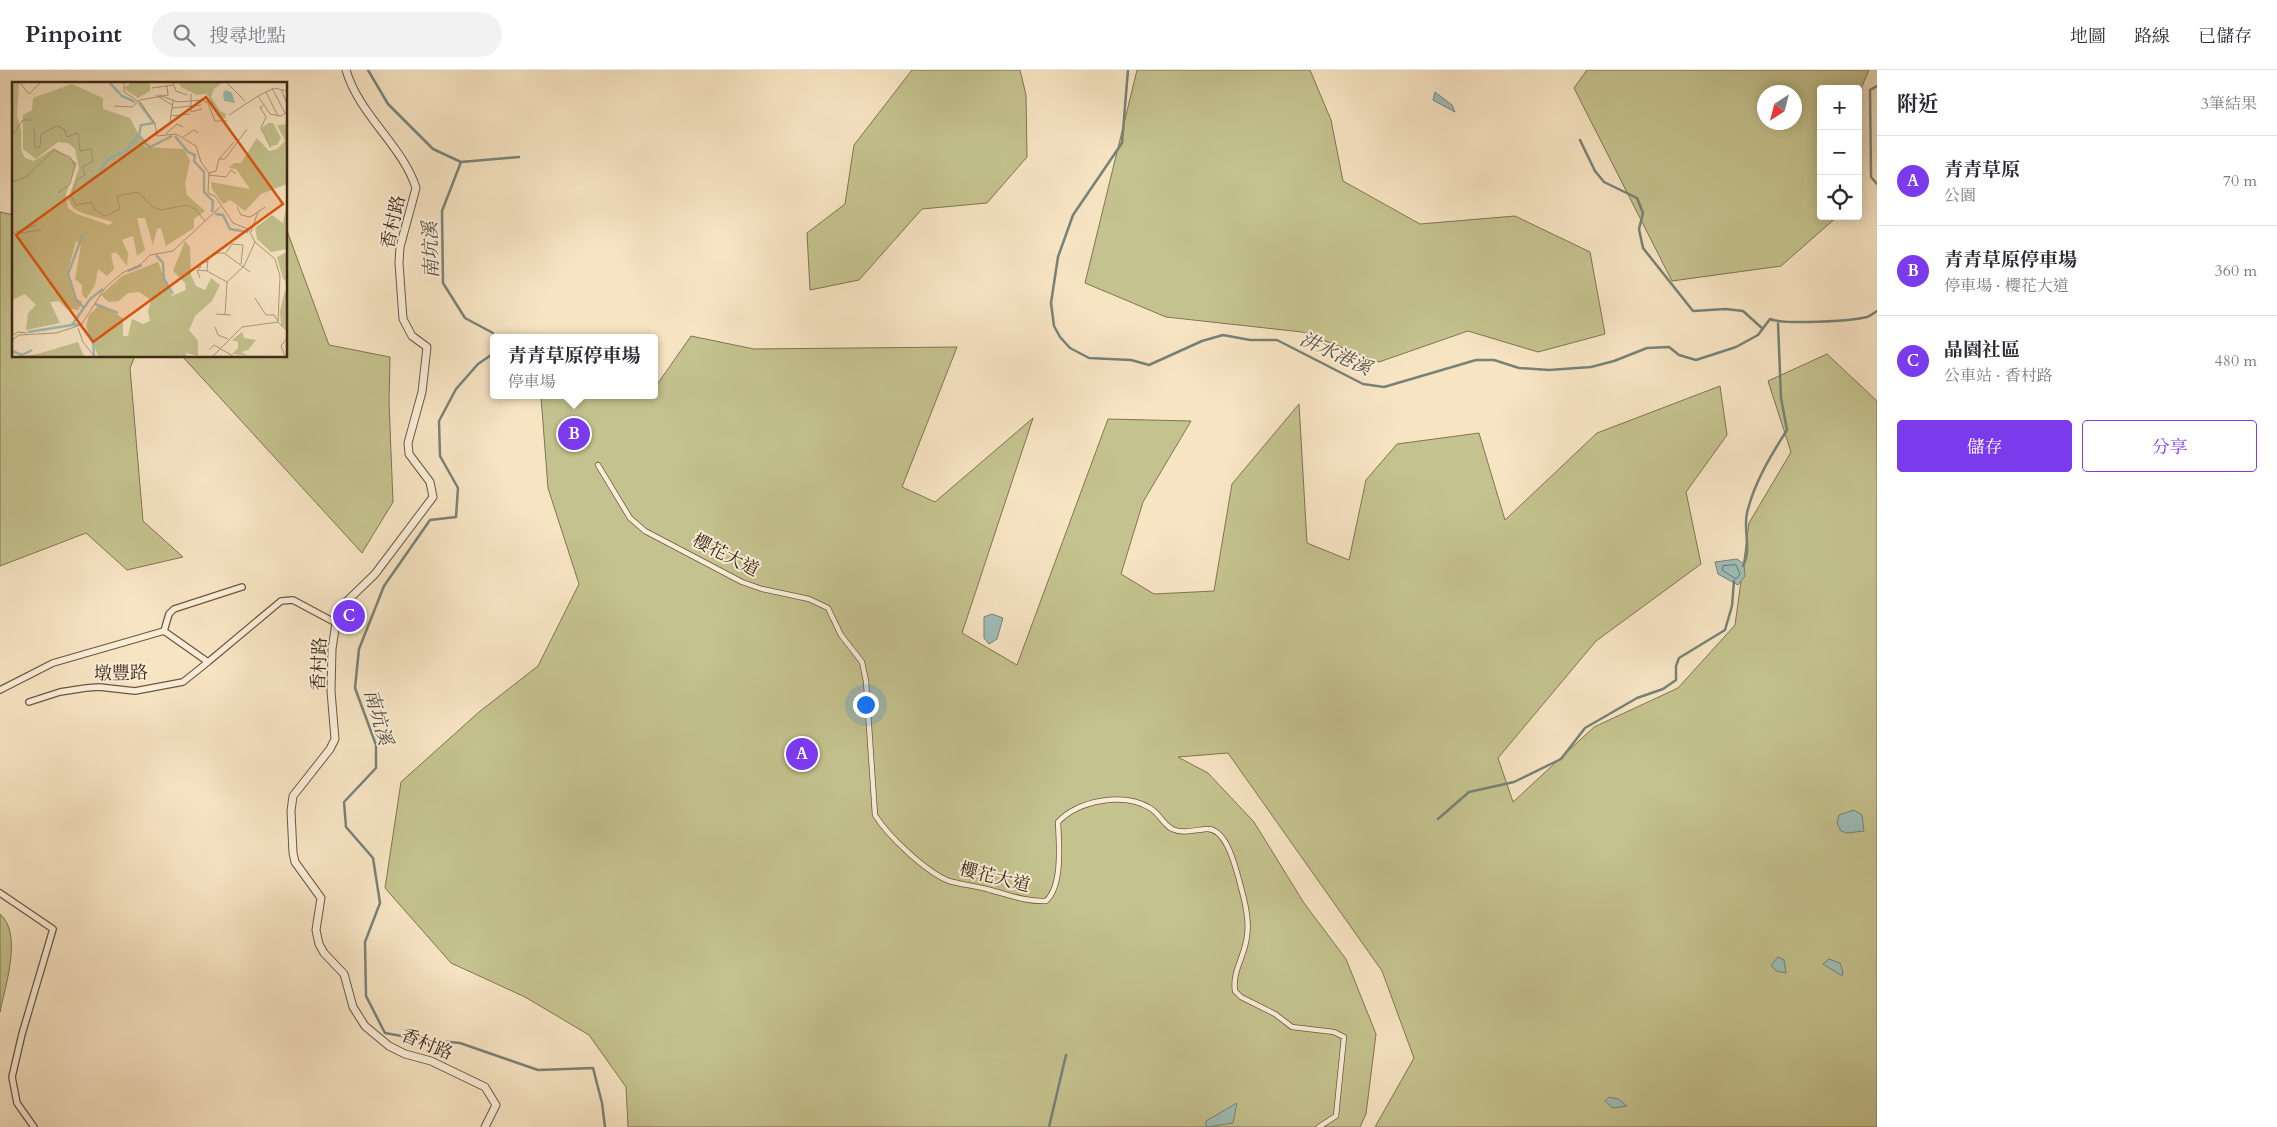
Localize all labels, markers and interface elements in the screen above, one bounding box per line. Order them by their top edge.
search box [152,12,502,57]
text: Pinpoint [25,18,122,51]
icon: search [170,21,198,49]
text: 搜尋地點 [210,23,286,49]
text: 地圖 [2070,24,2106,49]
text: 路線 [2134,24,2170,49]
text: 已儲存 [2198,24,2252,49]
inset map [12,82,288,358]
north arrow [1757,85,1802,130]
map controls [1817,85,1862,220]
button: + [1817,85,1862,130]
text: 附近 [1897,90,1939,119]
text: 3筆結果 [2201,93,2257,115]
button: − [1817,130,1862,175]
text: 青青草原 [1944,157,2020,183]
text: A [1907,170,1919,192]
text: 70 m [2223,170,2257,192]
button: locate [1817,175,1862,220]
text: 公園 [1944,185,1976,207]
street label: 香村路 [375,193,412,251]
water label: 南坑溪 [417,219,445,279]
text: 青青草原停車場 [1944,247,2077,273]
text: B [1907,260,1919,282]
text: 360 m [2215,260,2257,282]
text: 停車場 · 櫻花大道 [1944,275,2069,297]
water label: 汫水港溪 [1296,326,1377,383]
popup [490,334,658,399]
text: 晶園社區 [1944,337,2020,363]
text: 青青草原停車場 [507,343,641,369]
text: C [1907,350,1919,372]
text: 480 m [2215,350,2257,372]
text: 公車站 · 香村路 [1944,365,2053,387]
text: 停車場 [507,371,556,393]
pin: B [558,415,590,453]
button: 儲存 [1897,420,2072,472]
button: 分享 [2082,420,2257,472]
street label: 櫻花大道 [688,528,764,583]
pin: C [333,597,365,635]
street label: 香村路 [306,637,333,691]
street label: 墩豐路 [94,661,148,686]
water label: 南坑溪 [358,686,399,750]
your location [853,692,879,718]
pin: A [786,735,818,773]
street label: 櫻花大道 [957,857,1033,898]
street label: 香村路 [397,1023,457,1066]

